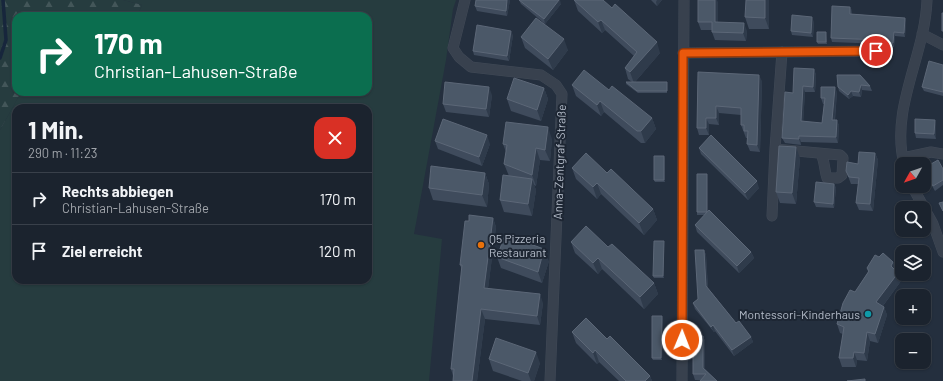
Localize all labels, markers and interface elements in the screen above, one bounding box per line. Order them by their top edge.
text: 170 m [94,26,163,60]
icon: right [28,28,80,80]
pin [859,34,893,68]
icon: arrive [865,40,887,62]
text: Christian-Lahusen-Straße [94,60,298,82]
street label: Anna-Zentgraf-Straße [550,104,568,220]
text: 1 Min. [28,115,84,144]
button: close [314,117,356,159]
text: 290 m · 11:23 [28,145,98,161]
north arrow [895,157,931,193]
map controls [895,157,931,369]
text: Rechts abbiegen [62,182,173,200]
icon: right [28,188,50,210]
text: 170 m [320,190,356,208]
text: Christian-Lahusen-Straße [62,200,209,216]
button: search [895,201,931,237]
place label: Q5 Pizzeria Restaurant [489,231,547,259]
icon: arrive [28,240,50,262]
marker: Q5 Pizzeria Restaurant [476,240,486,250]
text: Ziel erreicht [62,242,143,260]
text: 120 m [319,242,356,260]
button: layers [895,245,931,281]
button: + [895,289,931,325]
place label: Montessori-Kinderhaus [739,307,860,321]
marker: Montessori-Kinderhaus [863,309,873,319]
position arrow [661,319,703,361]
button: − [895,333,931,369]

